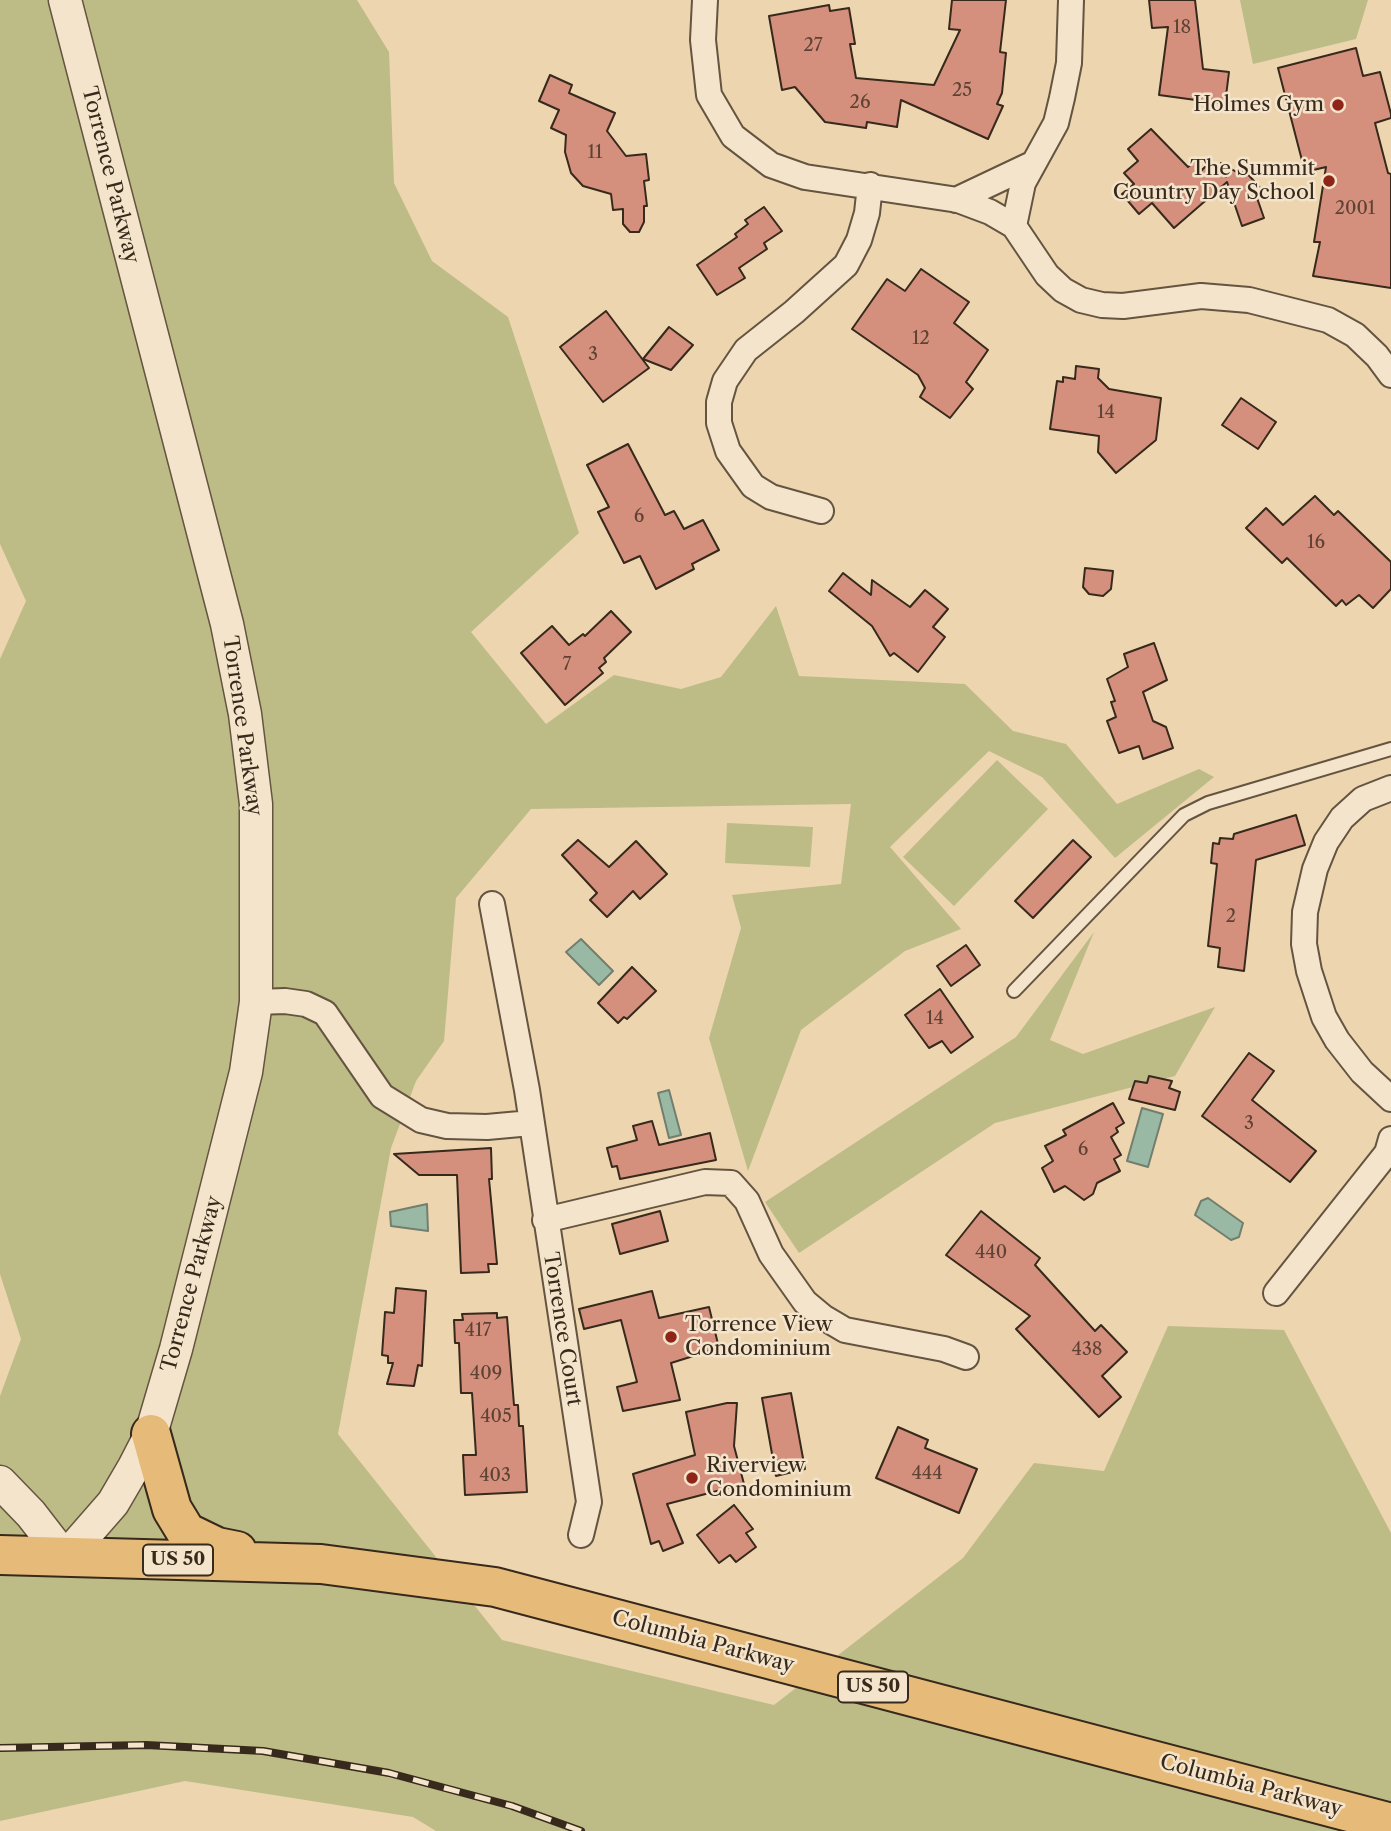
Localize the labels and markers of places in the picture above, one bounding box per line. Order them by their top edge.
place label: Holmes Gym [1193,92,1324,118]
marker: Holmes Gym [1330,97,1346,113]
place label: The Summit Country Day School [1113,156,1315,206]
marker: The Summit Country Day School [1321,173,1337,189]
place label: Torrence View Condominium [685,1312,833,1362]
marker: Torrence View Condominium [663,1329,679,1345]
place label: Riverview Condominium [706,1453,852,1503]
marker: Riverview Condominium [684,1470,700,1486]

